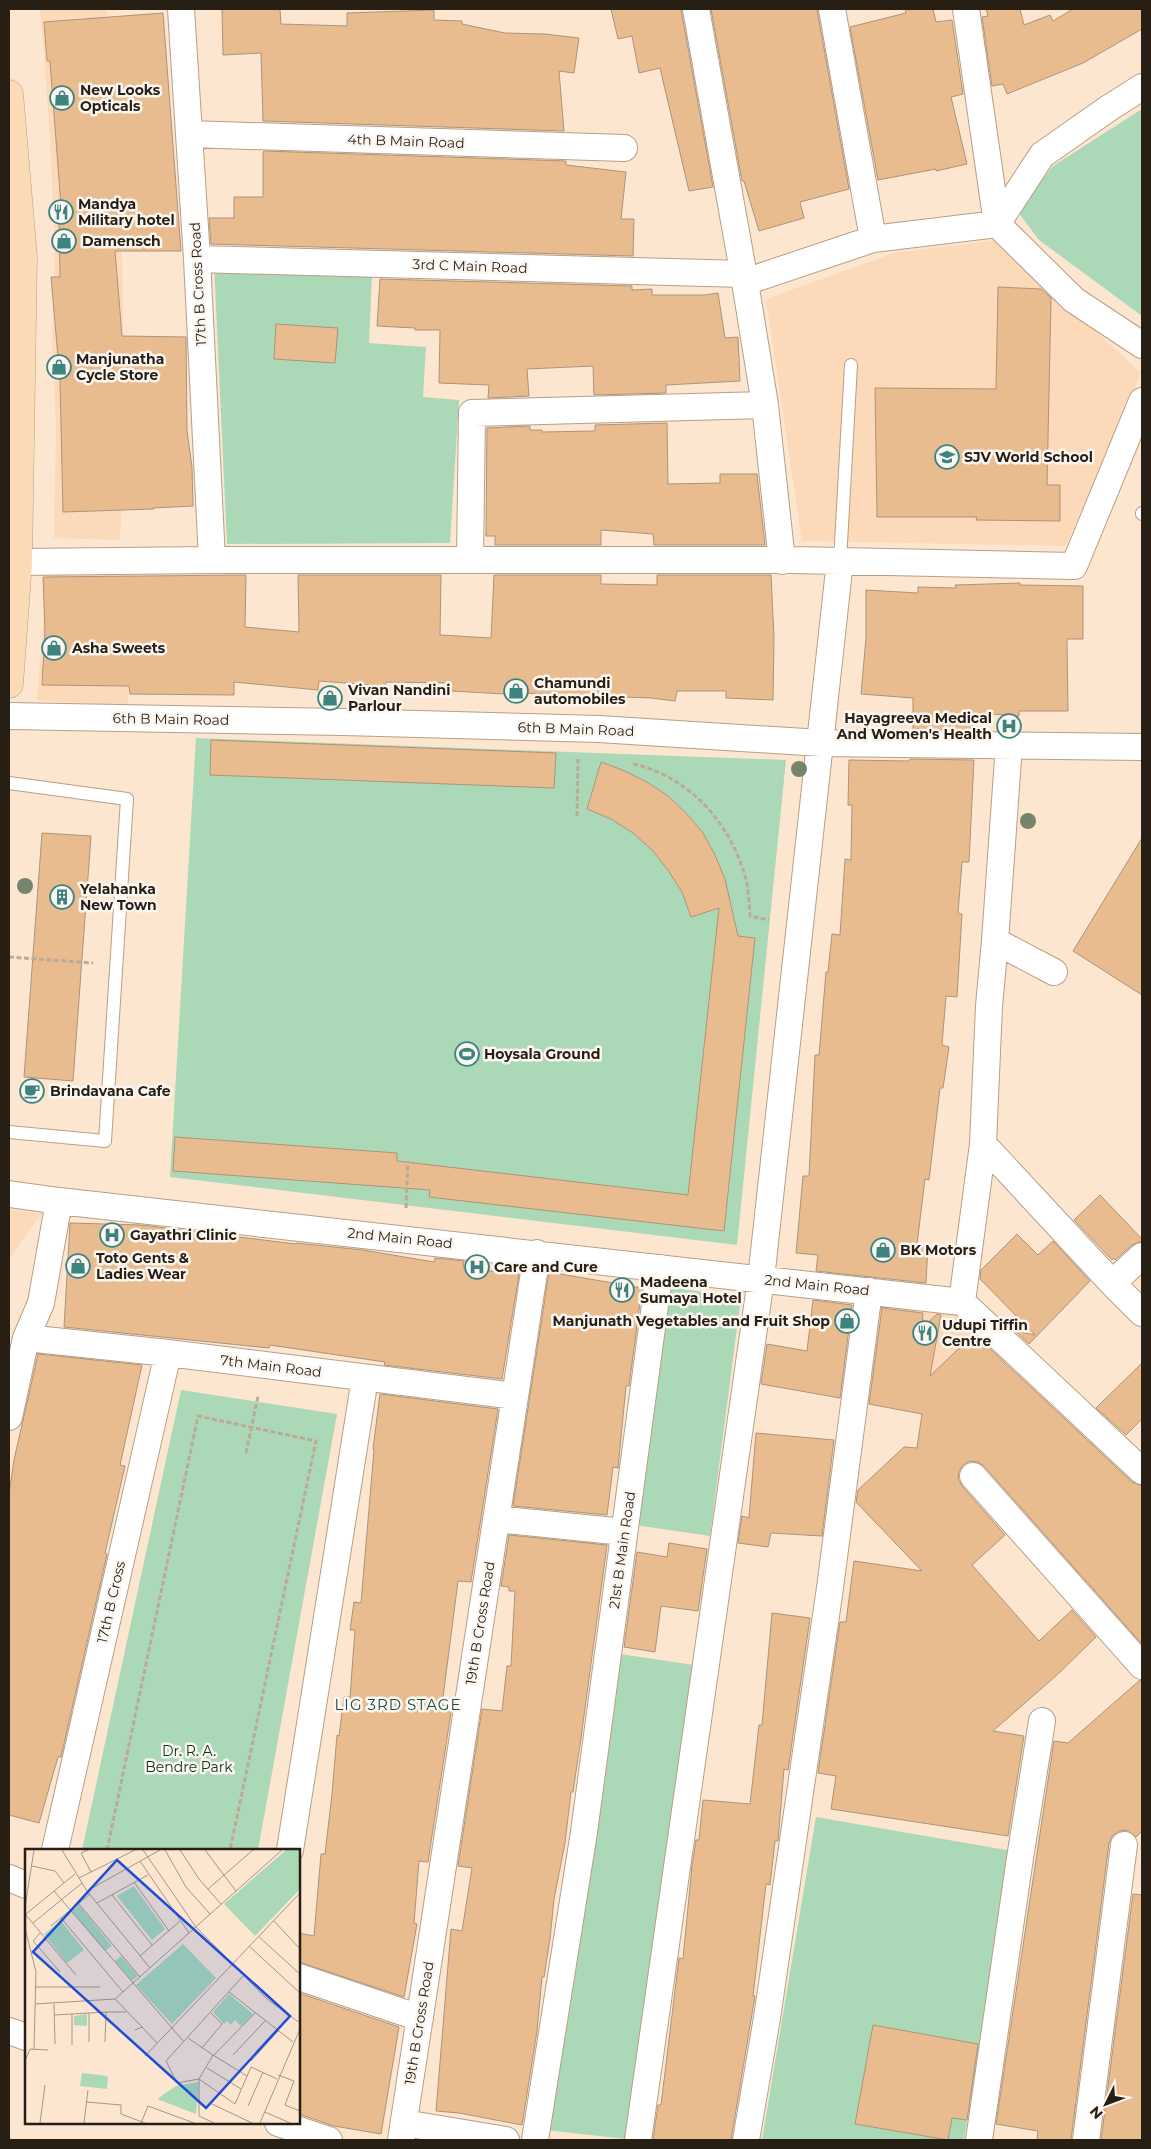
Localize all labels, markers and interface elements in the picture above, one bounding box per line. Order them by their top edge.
place label: New Looks Opticals [80,81,161,115]
shop icon: New Looks Opticals [49,85,75,111]
street label: 4th B Main Road [347,130,465,152]
place label: Mandya Military hotel [78,195,175,229]
restaurant icon: Mandya Military hotel [48,199,74,225]
street label: 17th B Cross Road [186,222,210,346]
shop icon: Damensch [51,228,77,254]
place label: Damensch [82,232,161,250]
street label: 3rd C Main Road [412,255,528,277]
place label: Manjunatha Cycle Store [76,350,164,384]
shop icon: Manjunatha Cycle Store [46,354,72,380]
school or university icon: SJV World School [934,444,960,470]
place label: SJV World School [964,448,1093,466]
shop icon: Asha Sweets [41,635,67,661]
place label: Asha Sweets [71,639,166,657]
place label: Chamundi automobiles [534,674,626,708]
shop icon: Chamundi automobiles [503,678,529,704]
place label: Vivan Nandini Parlour [347,681,450,715]
shop icon: Vivan Nandini Parlour [317,685,343,711]
street label: 6th B Main Road [113,709,229,729]
place label: Hayagreeva Medical And Women's Health [836,709,992,743]
hospital icon: Hayagreeva Medical And Women's Health [996,713,1022,739]
street label: 6th B Main Road [517,718,635,740]
place label: Yelahanka New Town [79,880,157,914]
building icon: Yelahanka New Town [49,884,75,910]
sports icon: Hoysala Ground [454,1041,480,1067]
place label: Hoysala Ground [484,1045,600,1063]
cafe icon: Brindavana Cafe [19,1078,45,1104]
place label: Brindavana Cafe [50,1082,171,1100]
hospital icon: Gayathri Clinic [99,1222,125,1248]
street label: 2nd Main Road [346,1224,454,1252]
place label: Gayathri Clinic [130,1226,237,1244]
shop icon: BK Motors [870,1237,896,1263]
place label: BK Motors [900,1241,977,1259]
place label: Toto Gents & Ladies Wear [96,1249,189,1283]
shop icon: Toto Gents & Ladies Wear [65,1253,91,1279]
hospital icon: Care and Cure [464,1254,490,1280]
place label: Care and Cure [494,1258,598,1276]
street label: 2nd Main Road [763,1271,871,1299]
place label: Madeena Sumaya Hotel [640,1273,742,1307]
restaurant icon: Madeena Sumaya Hotel [609,1277,635,1303]
shop icon: Manjunath Vegetables and Fruit Shop [834,1308,860,1334]
place label: Manjunath Vegetables and Fruit Shop [552,1312,830,1330]
place label: Udupi Tiffin Centre [942,1316,1028,1350]
restaurant icon: Udupi Tiffin Centre [912,1320,938,1346]
street label: 7th Main Road [219,1351,323,1381]
street label: 21st B Main Road [605,1490,639,1610]
street label: 17th B Cross [93,1559,129,1645]
street label: 19th B Cross Road [461,1560,499,1686]
district label: LIG 3RD STAGE [335,1695,461,1714]
park label: Dr. R. A. Bendre Park [145,1742,233,1776]
inset map [25,1849,300,2124]
street label: 19th B Cross Road [400,1960,438,2086]
north arrow [1081,2079,1131,2129]
text: N [1086,2102,1107,2123]

